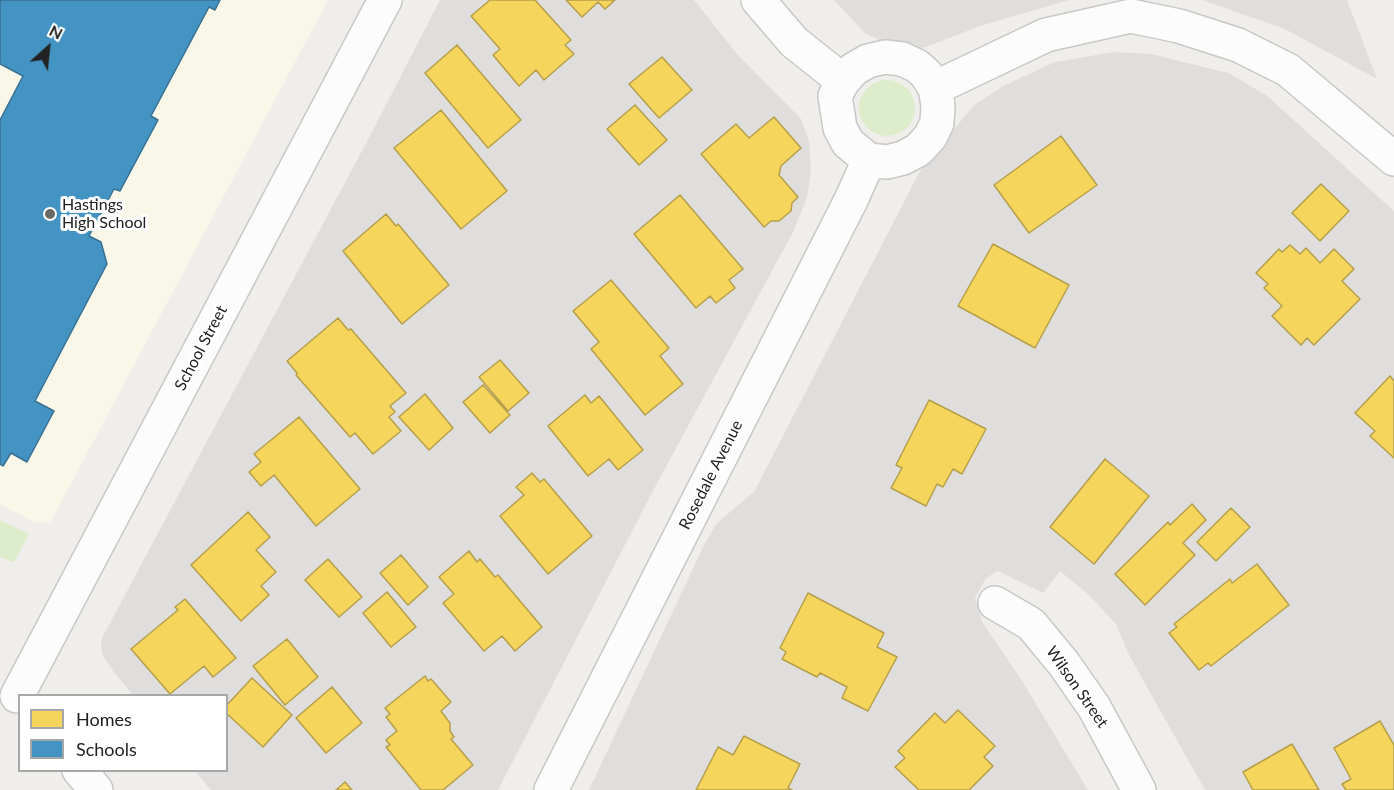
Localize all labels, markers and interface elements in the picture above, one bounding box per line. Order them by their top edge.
north arrow [18,18,78,78]
text: N [47,20,66,43]
place label: Hastings High School [62,195,146,233]
marker: Hastings High School [43,207,57,221]
street label: School Street [171,302,231,394]
street label: Rosedale Avenue [675,417,747,533]
street label: Wilson Street [1042,642,1112,732]
legend [18,694,228,772]
text: Homes [76,708,132,730]
text: Schools [76,738,137,760]

